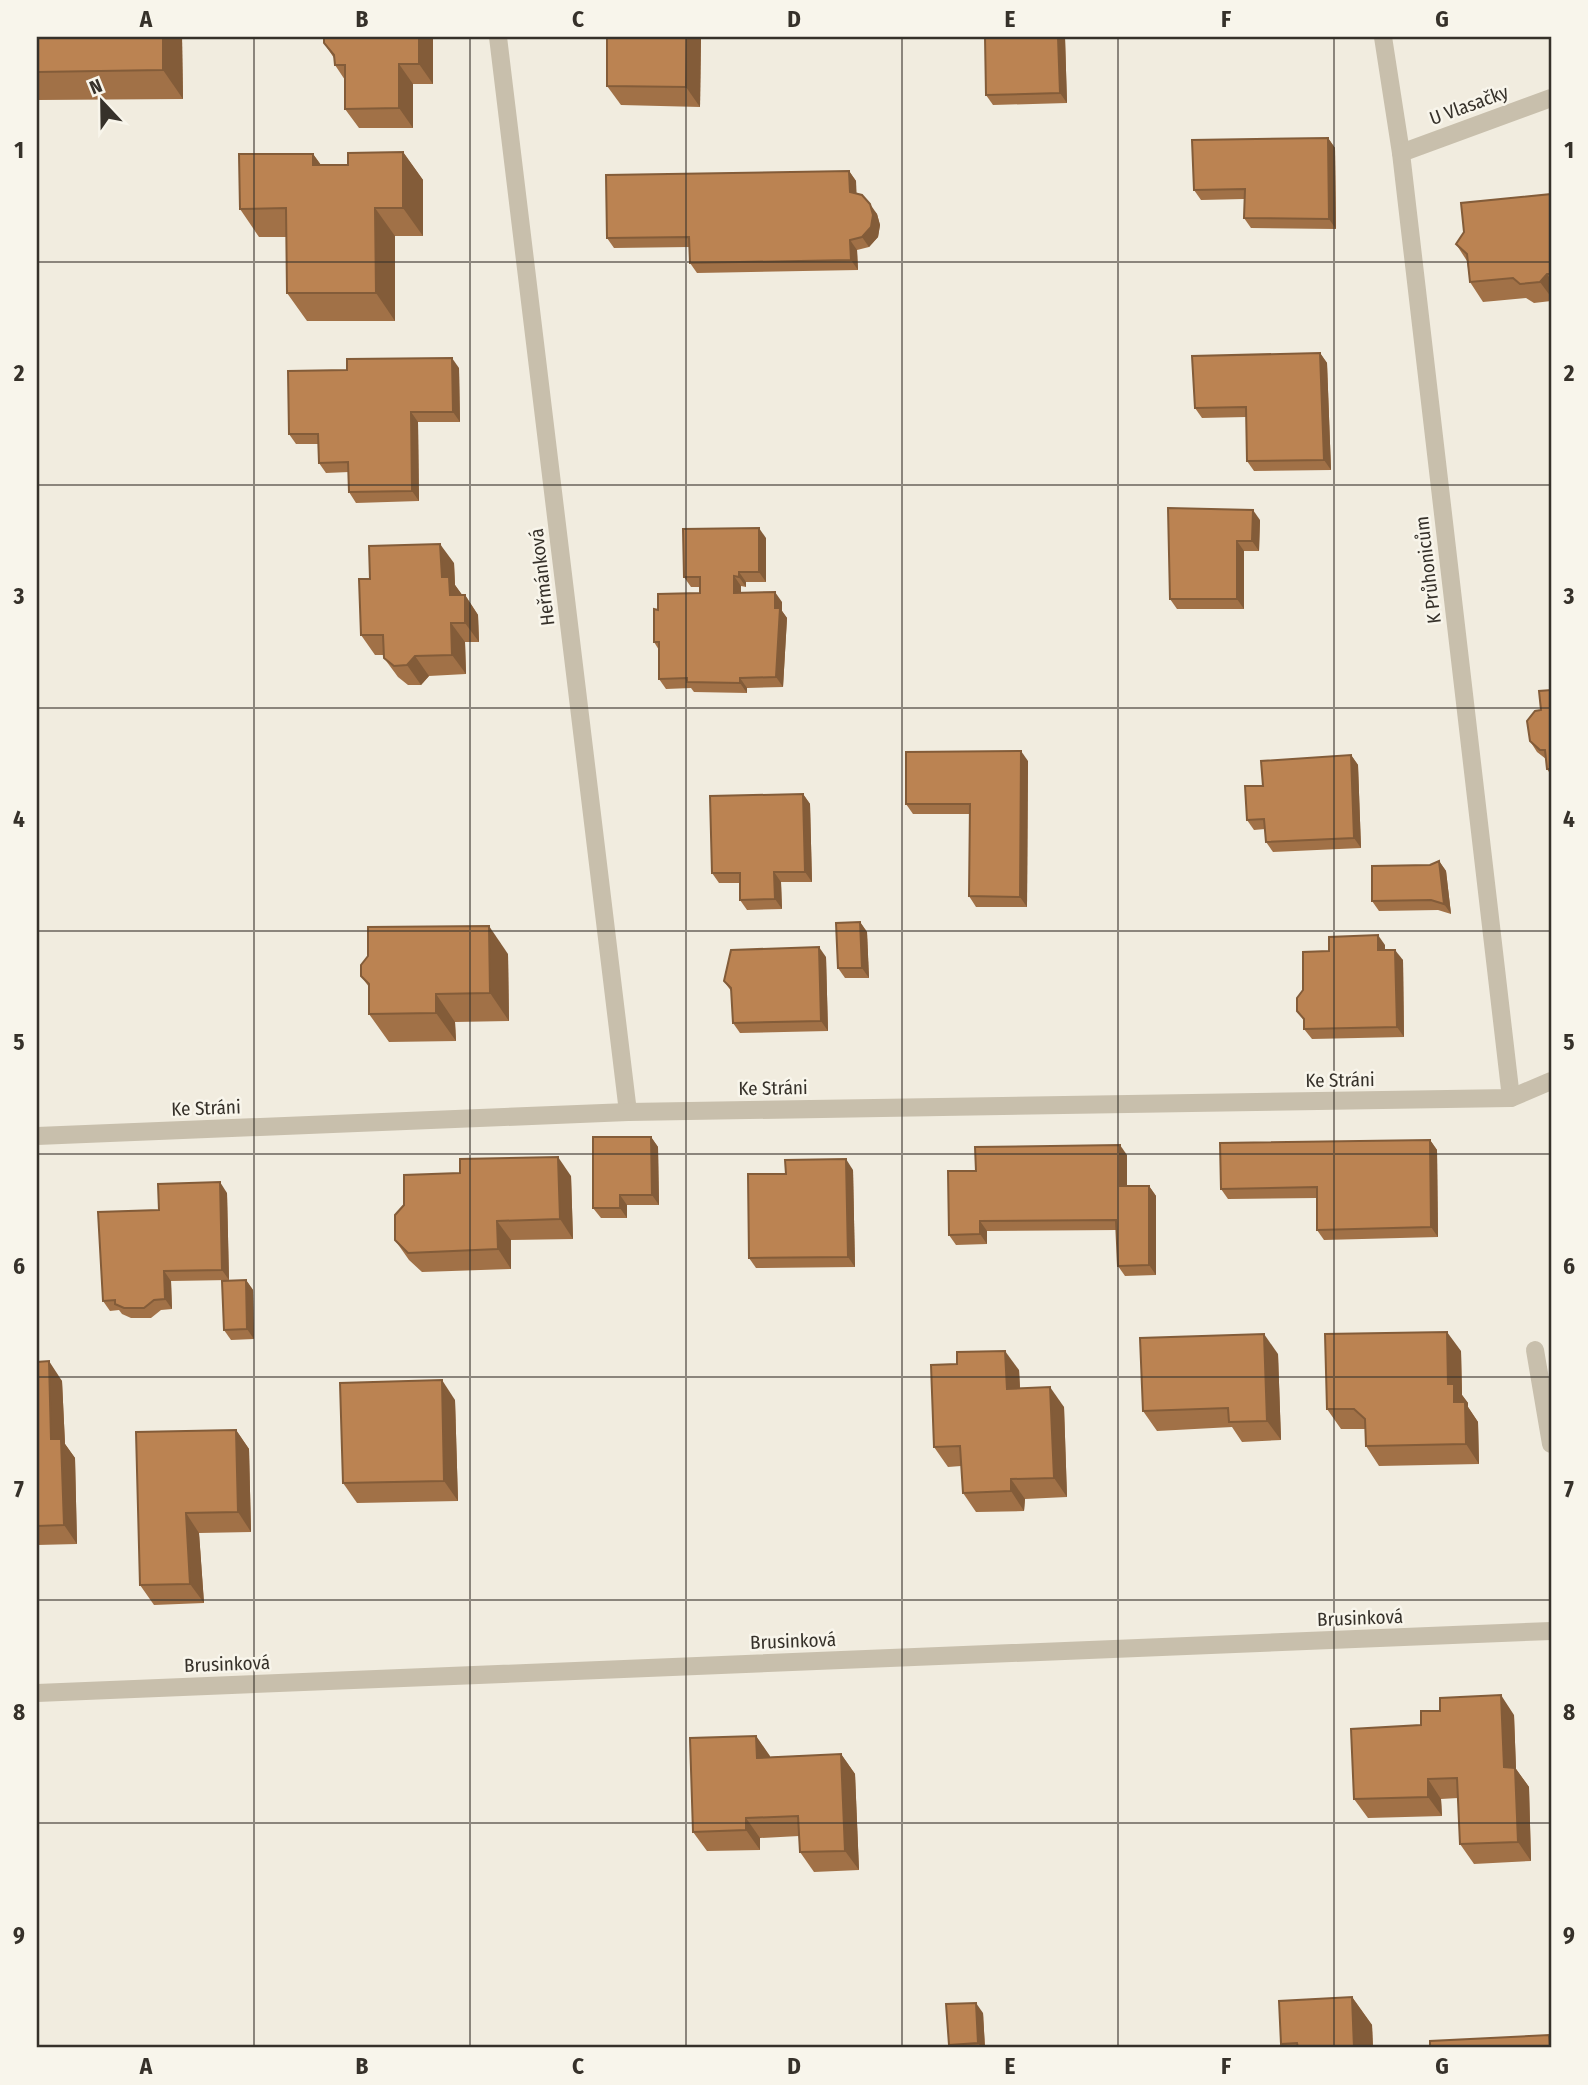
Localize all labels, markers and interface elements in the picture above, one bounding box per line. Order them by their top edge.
text: A [139,5,153,33]
text: B [356,5,369,33]
text: C [572,5,584,33]
text: D [787,5,801,33]
text: E [1005,5,1016,33]
text: F [1221,5,1231,33]
text: G [1435,5,1449,33]
north arrow [66,66,136,136]
text: N [86,74,105,99]
street label: U Vlasačky [1426,80,1512,130]
text: 1 [14,136,24,164]
text: 1 [1564,136,1574,164]
text: 2 [13,359,25,387]
text: 2 [1563,359,1575,387]
street label: K Průhonicům [1410,515,1446,625]
street label: Heřmánková [525,527,559,627]
text: 3 [13,582,25,610]
text: 3 [1563,582,1575,610]
text: 4 [13,805,25,833]
text: 4 [1563,805,1575,833]
text: 5 [13,1028,25,1056]
text: 5 [1563,1028,1575,1056]
street label: Ke Stráni [1305,1068,1375,1092]
street label: Ke Stráni [738,1076,808,1100]
street label: Ke Stráni [171,1095,241,1121]
text: 6 [13,1252,25,1280]
text: 6 [1563,1252,1575,1280]
text: 7 [14,1475,24,1503]
text: 7 [1564,1475,1574,1503]
street label: Brusinková [1317,1605,1403,1631]
street label: Brusinková [750,1628,836,1654]
street label: Brusinková [184,1651,270,1677]
text: 8 [13,1698,25,1726]
text: 8 [1563,1698,1575,1726]
text: 9 [13,1921,25,1949]
text: 9 [1563,1921,1575,1949]
text: A [139,2052,153,2080]
text: B [356,2052,369,2080]
text: C [572,2052,584,2080]
text: D [787,2052,801,2080]
text: E [1005,2052,1016,2080]
text: F [1221,2052,1231,2080]
text: G [1435,2052,1449,2080]

